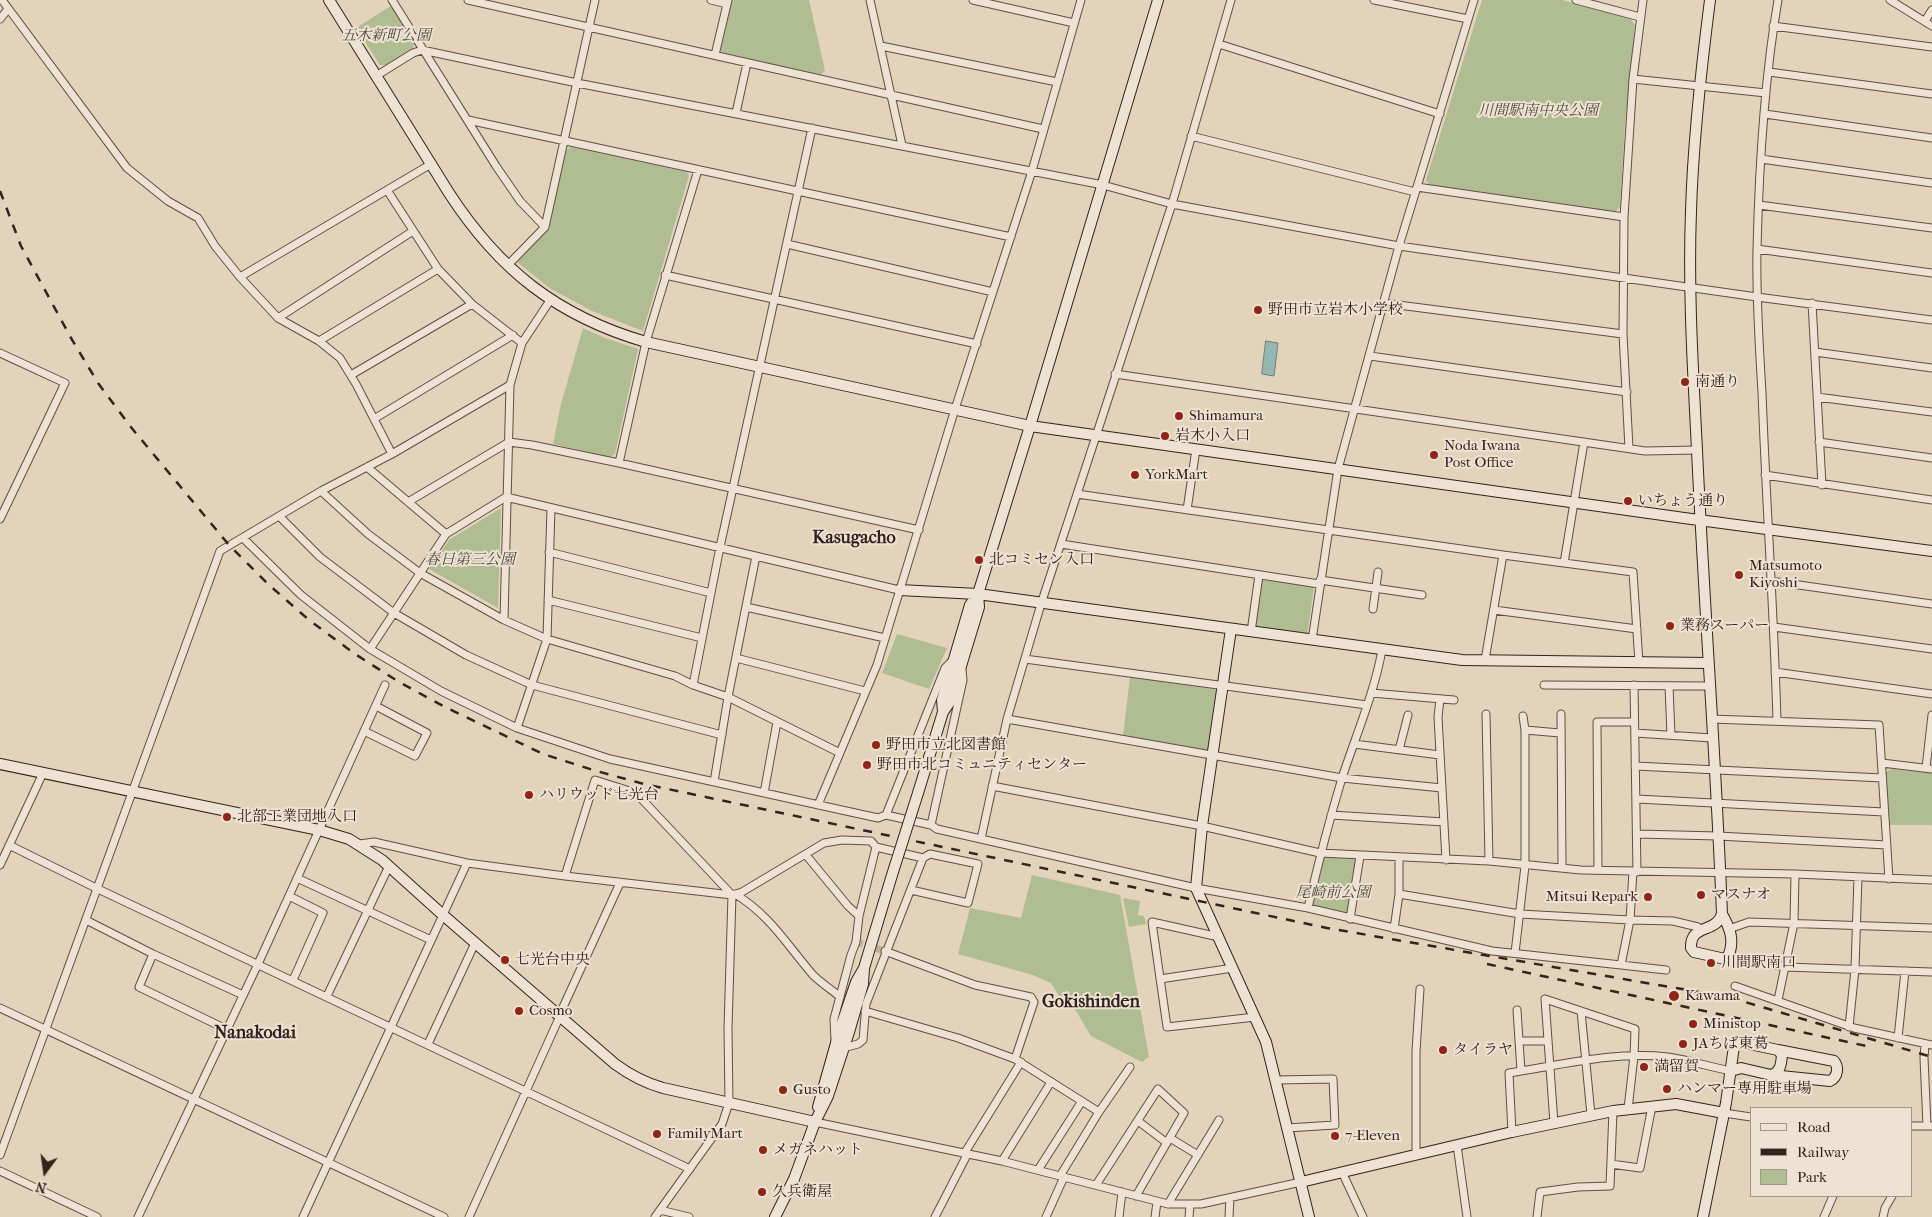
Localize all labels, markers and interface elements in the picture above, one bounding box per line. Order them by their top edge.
park label: 五木新町公園 [341,27,431,45]
park label: 川間駅南中央公園 [1478,102,1598,120]
place label: 野田市立岩木小学校 [1268,301,1403,319]
marker: 野田市立岩木小学校 [1252,304,1264,316]
place label: 南通り [1695,373,1740,391]
marker: 南通り [1679,376,1691,388]
place label: Shimamura [1189,407,1263,425]
marker: Shimamura [1173,410,1185,422]
place label: 岩木小入口 [1175,427,1250,445]
marker: 岩木小入口 [1159,430,1171,442]
place label: Noda Iwana Post Office [1444,437,1520,472]
marker: Noda Iwana Post Office [1428,449,1440,461]
place label: YorkMart [1145,466,1208,484]
marker: YorkMart [1129,469,1141,481]
place label: いちょう通り [1638,492,1728,510]
marker: いちょう通り [1622,495,1634,507]
district label: Kasugacho [812,528,896,550]
park label: 春日第三公園 [425,551,515,569]
place label: 北コミセン入口 [989,551,1094,569]
marker: 北コミセン入口 [973,554,985,566]
place label: Matsumoto Kiyoshi [1749,557,1822,592]
marker: Matsumoto Kiyoshi [1733,569,1745,581]
place label: 業務スーパー [1680,617,1769,635]
marker: 業務スーパー [1664,620,1676,632]
place label: 野田市立北図書館 [886,736,1006,754]
marker: 野田市立北図書館 [870,739,882,751]
place label: 野田市北コミュニティセンター [877,756,1087,774]
marker: 野田市北コミュニティセンター [861,759,873,771]
place label: ハリウッド七光台 [539,786,659,804]
marker: ハリウッド七光台 [523,789,535,801]
place label: 北部工業団地入口 [237,808,357,826]
marker: 北部工業団地入口 [221,811,233,823]
park label: 尾崎前公園 [1296,884,1370,902]
place label: マスナオ [1711,886,1771,904]
place label: Mitsui Repark [1546,888,1638,906]
marker: マスナオ [1695,889,1707,901]
marker: Mitsui Repark [1642,891,1654,903]
place label: 七光台中央 [515,951,590,969]
marker: 七光台中央 [499,954,511,966]
place label: 川間駅南口 [1721,954,1796,972]
marker: 川間駅南口 [1705,957,1717,969]
place label: Kawama [1685,987,1740,1005]
marker: Kawama [1667,989,1681,1003]
district label: Gokishinden [1042,992,1140,1014]
place label: Cosmo [529,1002,572,1020]
marker: Cosmo [513,1005,525,1017]
place label: Ministop [1703,1015,1761,1033]
marker: Ministop [1687,1018,1699,1030]
district label: Nanakodai [214,1023,296,1045]
place label: JAちば東葛 [1693,1035,1768,1053]
marker: JAちば東葛 [1677,1038,1689,1050]
place label: タイラヤ [1453,1041,1513,1059]
marker: タイラヤ [1437,1044,1449,1056]
place label: 満留賀 [1654,1058,1699,1076]
marker: 満留賀 [1638,1061,1650,1073]
place label: ハンマー専用駐車場 [1677,1080,1812,1098]
place label: Gusto [793,1081,831,1099]
marker: ハンマー専用駐車場 [1661,1083,1673,1095]
marker: Gusto [777,1084,789,1096]
legend [1750,1107,1912,1197]
text: Road [1797,1118,1830,1136]
place label: FamilyMart [667,1125,743,1143]
place label: 7-Eleven [1345,1127,1400,1145]
marker: FamilyMart [651,1128,663,1140]
marker: 7-Eleven [1329,1130,1341,1142]
place label: メガネハット [773,1141,863,1159]
text: Railway [1797,1143,1849,1161]
marker: メガネハット [757,1144,769,1156]
north arrow [20,1147,70,1197]
text: Park [1797,1168,1827,1186]
text: N [34,1178,48,1197]
place label: 久兵衛屋 [772,1183,832,1201]
marker: 久兵衛屋 [756,1186,768,1198]

